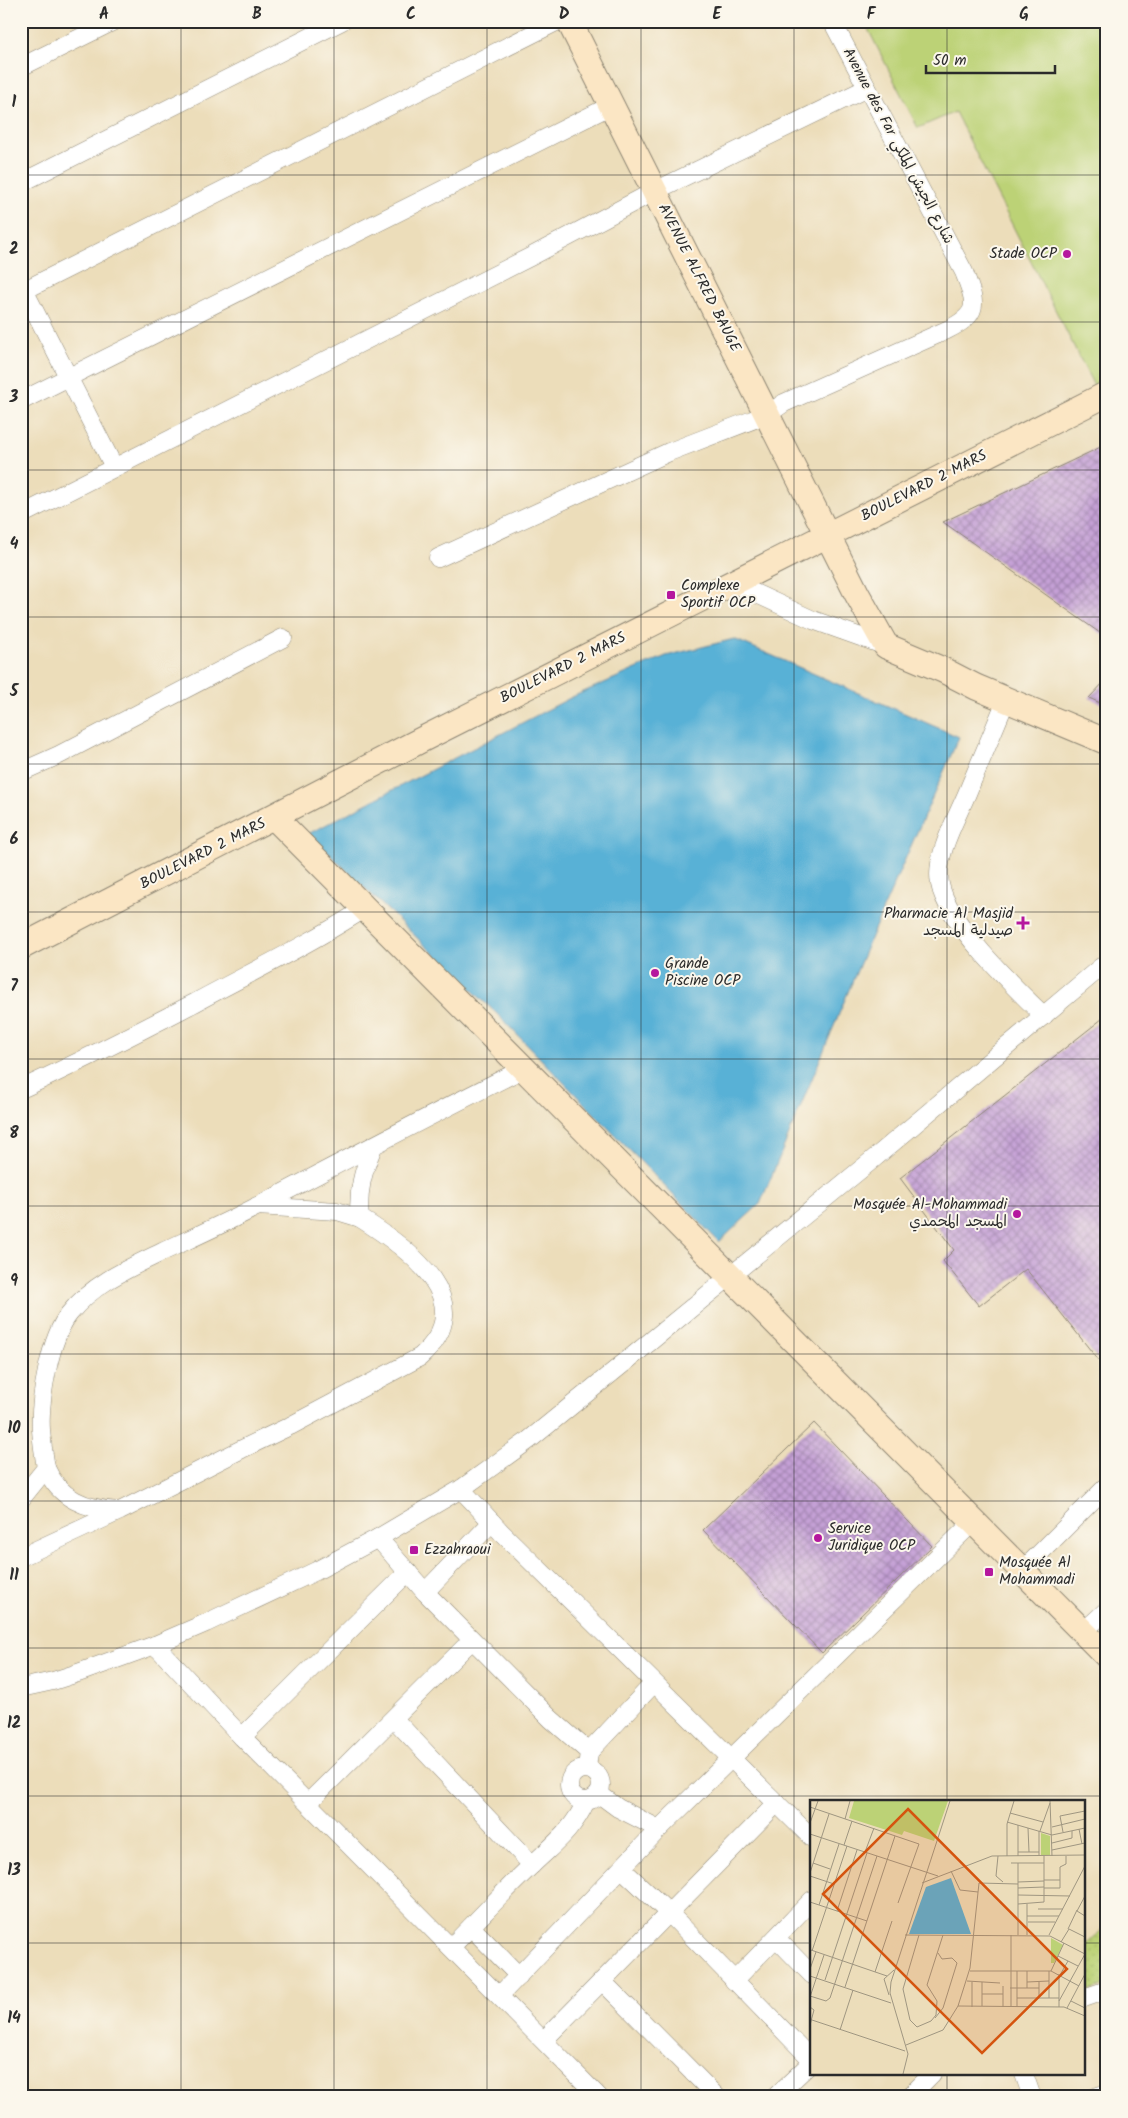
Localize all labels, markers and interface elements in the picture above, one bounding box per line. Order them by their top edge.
text: A [99,2,109,27]
text: B [252,2,262,27]
text: C [406,2,416,27]
text: D [559,2,570,27]
text: E [713,2,723,27]
text: F [867,2,877,27]
text: G [1019,2,1029,27]
scale bar [926,42,1054,74]
street label: Avenue des Far شارع الجيش الملكي [836,44,960,248]
text: 50 m [933,49,967,73]
text: 1 [12,90,17,115]
street label: AVENUE ALFRED BAUGE [651,200,747,357]
text: 2 [9,237,19,262]
place label: Stade OCP [990,242,1058,266]
marker: Stade OCP [1061,248,1073,260]
text: 3 [9,385,19,410]
street label: BOULEVARD 2 MARS [857,444,991,528]
text: 4 [10,532,19,557]
place label: Complexe Sportif OCP [681,574,756,615]
marker: Complexe Sportif OCP [665,589,677,601]
street label: BOULEVARD 2 MARS [496,626,630,710]
text: 5 [9,679,20,704]
street label: BOULEVARD 2 MARS [136,812,270,896]
text: 6 [10,827,19,852]
place label: Pharmacie Al Masjid صيدلية المسجد [884,902,1014,943]
marker: Pharmacie Al Masjid صيدلية المسجد [1017,917,1029,929]
place label: Grande Piscine OCP [665,952,741,993]
marker: Grande Piscine OCP [649,967,661,979]
text: 7 [10,974,18,999]
text: 8 [9,1121,19,1146]
place label: Mosquée Al-Mohammadi المسجد المحمدي [853,1193,1008,1234]
marker: Mosquée Al-Mohammadi المسجد المحمدي [1011,1208,1023,1220]
text: 9 [10,1269,18,1294]
text: 10 [7,1416,21,1441]
place label: Service Juridique OCP [828,1517,916,1558]
marker: Service Juridique OCP [812,1532,824,1544]
place label: Ezzahraoui [424,1538,492,1562]
marker: Ezzahraoui [408,1544,420,1556]
place label: Mosquée Al Mohammadi [999,1551,1076,1592]
text: 11 [9,1563,19,1588]
marker: Mosquée Al Mohammadi [983,1566,995,1578]
text: 12 [7,1711,21,1736]
inset map [810,1800,1086,2076]
text: 13 [7,1858,21,1883]
text: 14 [7,2006,21,2031]

